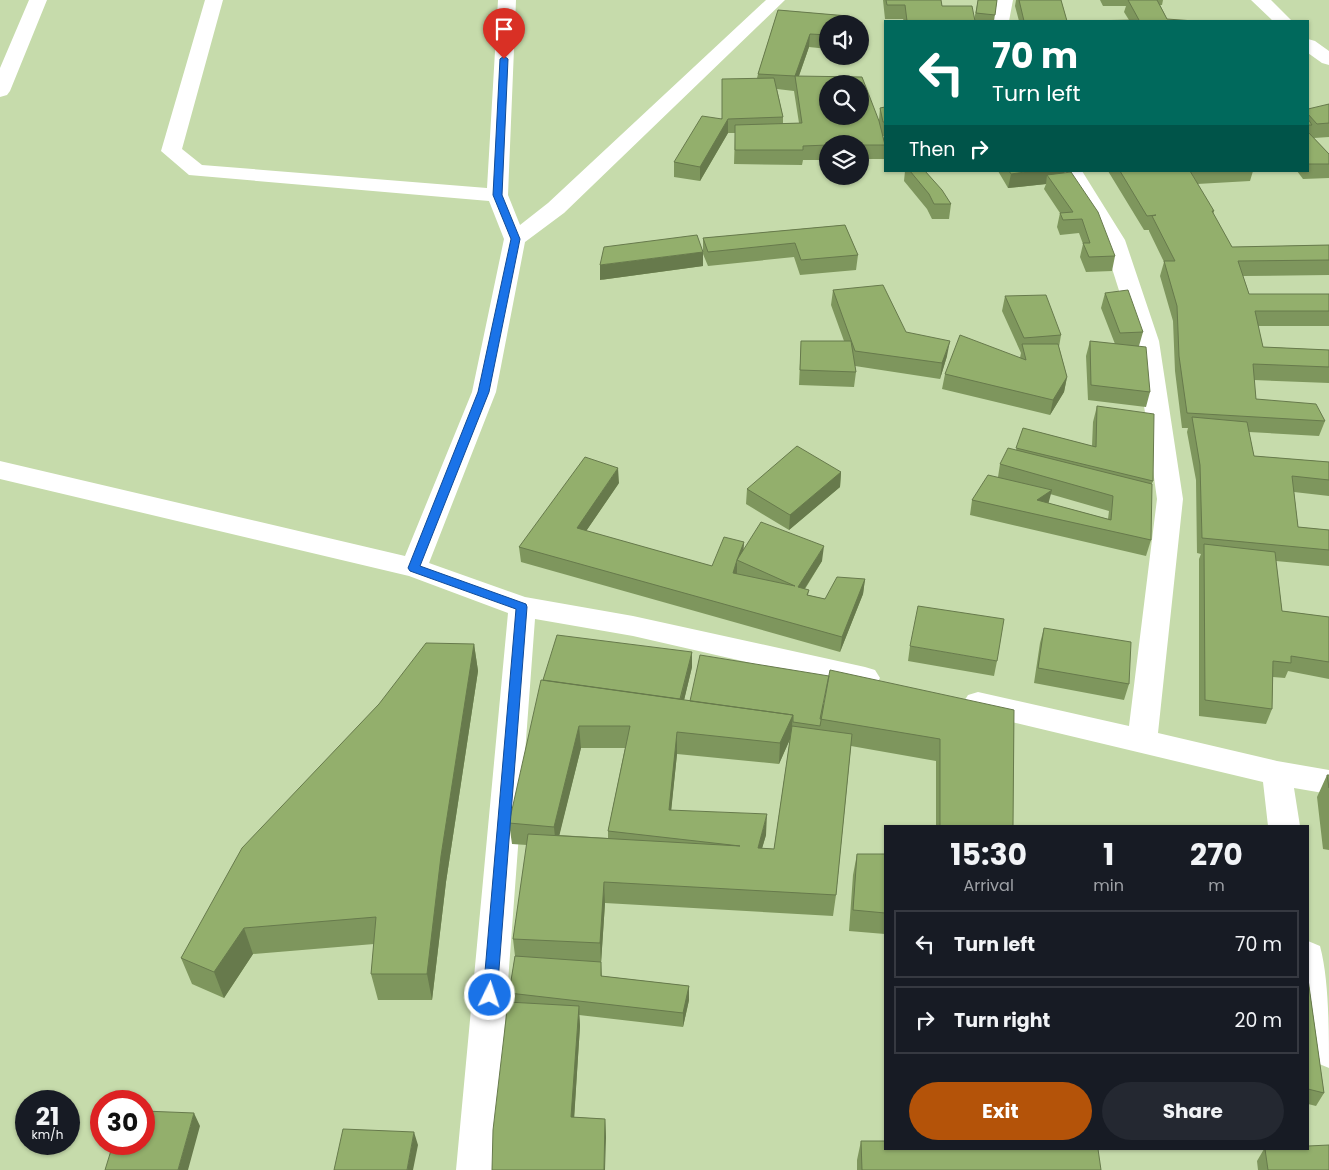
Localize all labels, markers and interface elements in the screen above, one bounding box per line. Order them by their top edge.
pin [483,8,525,59]
icon: arrive [490,15,518,43]
map controls [819,15,869,185]
button: sound [819,15,869,65]
text: 70 m [992,31,1078,80]
icon: left [909,40,974,105]
button: search [819,75,869,125]
text: Turn left [992,78,1080,109]
button: layers [819,135,869,185]
icon: right [965,135,993,163]
text: Then [909,136,955,163]
text: 15:30 [950,833,1027,876]
text: 1 [1103,833,1114,876]
text: 270 [1190,833,1243,876]
text: Arrival [963,874,1014,897]
text: min [1093,874,1124,897]
text: m [1208,874,1225,897]
icon: left [911,930,939,958]
text: Turn left [954,931,1035,958]
text: 70 m [1235,931,1282,958]
position arrow [463,968,515,1020]
icon: right [911,1006,939,1034]
text: Turn right [954,1007,1050,1034]
text: 20 m [1234,1007,1282,1034]
button: Exit [909,1082,1092,1140]
button: Share [1102,1082,1284,1140]
speed limit sign: 30 [90,1090,155,1155]
text: 21 [36,1099,59,1134]
text: km/h [32,1126,63,1143]

